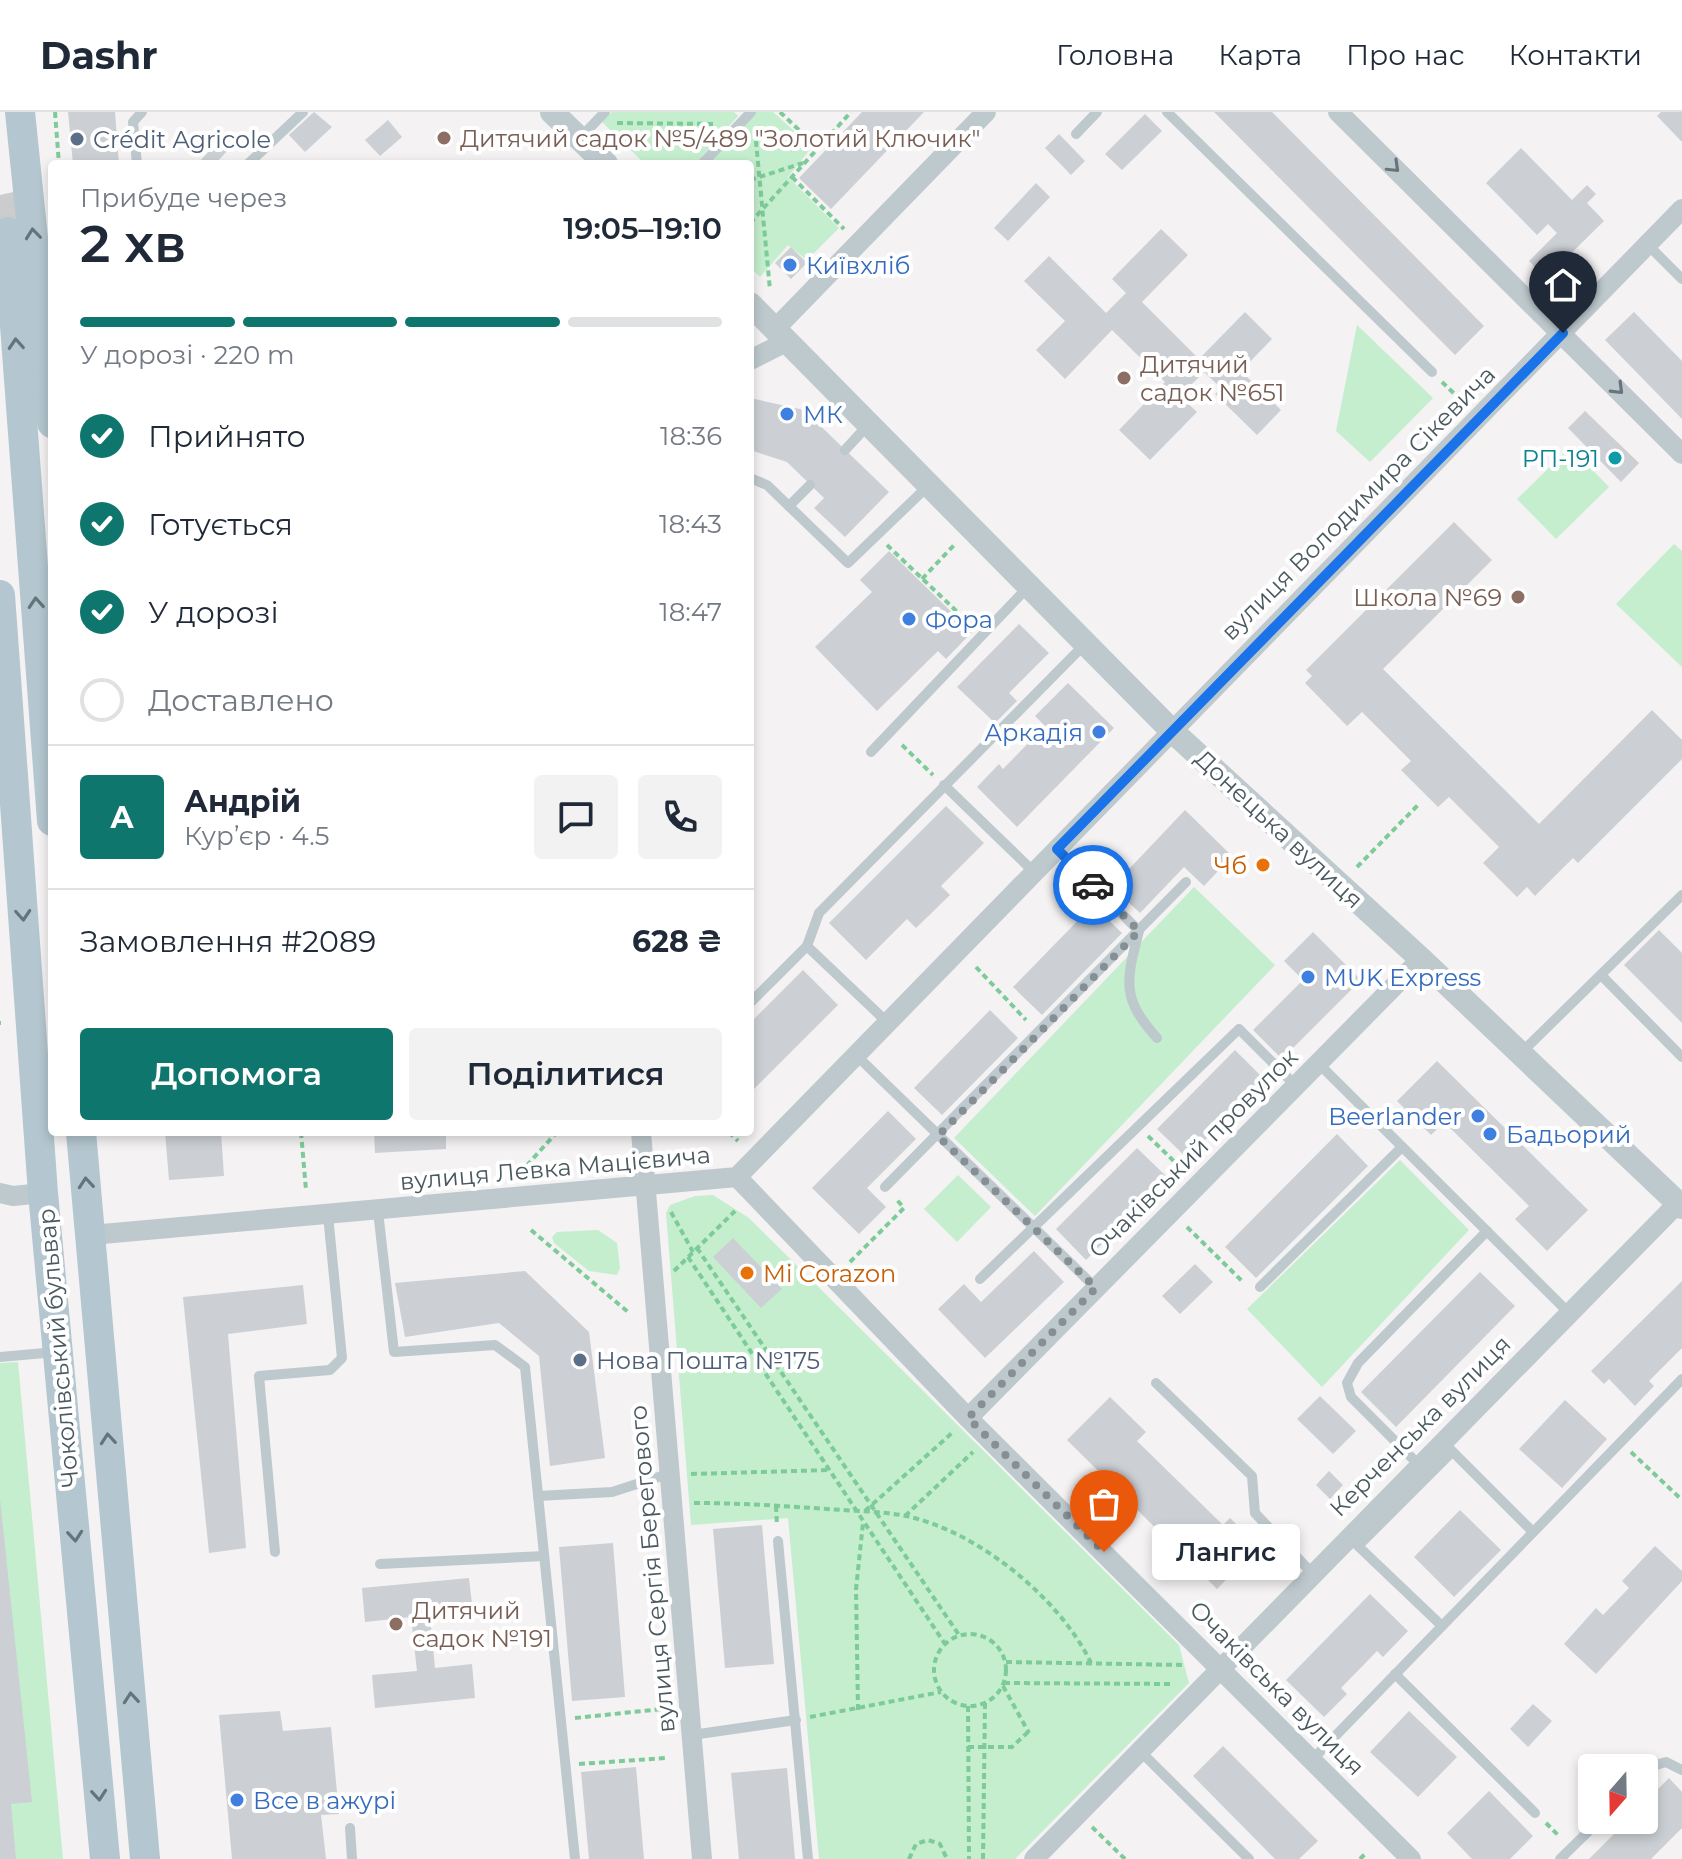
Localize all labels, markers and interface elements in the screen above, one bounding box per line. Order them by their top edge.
text: Dashr [40,32,158,79]
text: Головна [1056,38,1174,72]
text: Карта [1218,38,1302,72]
text: Про нас [1346,38,1464,72]
text: Контакти [1508,38,1642,72]
place label: Дитячий садок №5/489 "Золотий Ключик" [460,124,981,153]
place label: Crédit Agricole [93,125,271,154]
marker: Дитячий садок №5/489 "Золотий Ключик" [435,129,453,147]
marker: Crédit Agricole [68,130,86,148]
one-way arrow [1385,157,1399,172]
text: Прибуде через [80,182,287,214]
text: 19:05–19:10 [563,210,722,247]
text: 2 хв [80,212,186,275]
one-way arrow [24,227,41,240]
place label: Київхліб [806,251,910,280]
pin [1529,251,1597,333]
marker: Київхліб [781,256,799,274]
icon: home [1541,263,1585,307]
one-way arrow [8,337,25,350]
text: У дорозі · 220 m [80,339,295,371]
place label: Дитячий садок №651 [1140,350,1284,407]
street label: вулиця Володимира Сікевича [1215,360,1501,646]
marker: Дитячий садок №651 [1115,369,1133,387]
one-way arrow [1609,380,1623,394]
place label: МК [803,400,843,429]
marker: МК [778,405,796,423]
icon: check [80,414,124,458]
text: Прийнято [148,418,306,455]
text: 18:36 [660,420,722,452]
place label: РП-191 [1522,444,1599,473]
marker: РП-191 [1606,449,1624,467]
icon: check [80,502,124,546]
text: Готується [148,506,293,543]
text: 18:43 [659,508,722,540]
place label: Школа №69 [1353,583,1502,612]
marker: Школа №69 [1509,588,1527,606]
icon: check [80,590,124,634]
text: У дорозі [148,594,279,631]
one-way arrow [28,596,45,609]
text: 18:47 [659,596,722,628]
place label: Фора [925,605,993,634]
marker: Фора [900,610,918,628]
text: Доставлено [148,682,334,719]
place label: Аркадія [984,718,1083,747]
marker: Аркадія [1090,723,1108,741]
street label: Донецька вулиця [1189,744,1369,914]
button: chat [534,775,618,859]
button: phone [638,775,722,859]
text: Андрій [184,783,301,820]
text: А [110,799,134,836]
text: Кур’єр · 4.5 [184,820,330,852]
courier [1053,845,1133,925]
place label: Чб [1214,851,1247,880]
marker: Чб [1254,856,1272,874]
icon: car [1071,863,1115,907]
one-way arrow [14,909,31,922]
text: Замовлення #2089 [80,923,376,960]
text: 628 ₴ [632,923,722,960]
place label: MUK Express [1324,963,1481,992]
marker: MUK Express [1299,968,1317,986]
button: Допомога [80,1028,393,1120]
button: Поділитися [409,1028,722,1120]
street label: Очаківський провулок [1082,1042,1304,1264]
place label: Beerlander [1328,1102,1462,1131]
marker: Beerlander [1469,1107,1487,1125]
place label: Бадьорий [1506,1120,1631,1149]
marker: Бадьорий [1481,1125,1499,1143]
street label: вулиця Левка Мацієвича [398,1140,712,1196]
one-way arrow [77,1176,94,1189]
street label: Чоколівський бульвар [31,1207,85,1489]
place label: Mi Corazon [763,1259,896,1288]
marker: Mi Corazon [738,1264,756,1282]
street label: Керченська вулиця [1324,1330,1516,1522]
place label: Нова Пошта №175 [596,1346,820,1375]
marker: Нова Пошта №175 [571,1351,589,1369]
street label: вулиця Сергія Берегового [623,1404,681,1734]
one-way arrow [100,1432,117,1445]
pin [1070,1470,1138,1552]
icon: bag [1082,1482,1126,1526]
callout: Лангис [1152,1524,1300,1580]
one-way arrow [66,1530,83,1543]
text: Лангис [1176,1536,1276,1568]
street label: Очаківська вулиця [1184,1595,1370,1781]
place label: Дитячий садок №191 [412,1596,552,1653]
marker: Дитячий садок №191 [387,1615,405,1633]
one-way arrow [122,1691,139,1704]
north arrow [1578,1754,1658,1834]
map controls [1578,1754,1658,1834]
place label: Все в ажурі [253,1786,396,1815]
one-way arrow [90,1789,107,1802]
marker: Все в ажурі [228,1791,246,1809]

